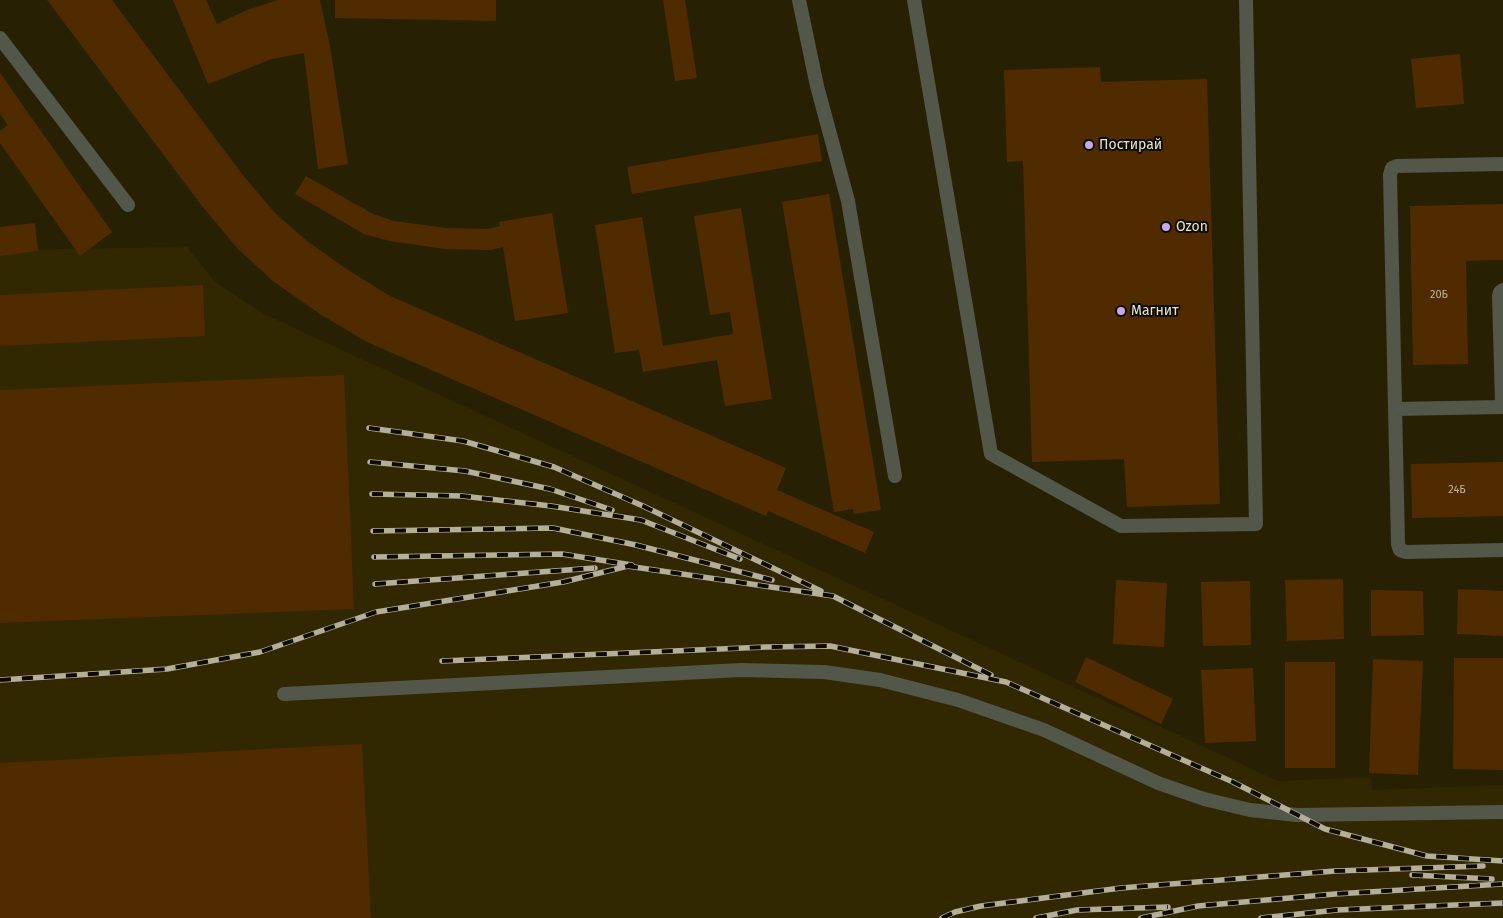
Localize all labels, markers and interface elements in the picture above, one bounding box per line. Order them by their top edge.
place label: Постирай [1099,137,1162,153]
marker: Постирай [1083,139,1095,151]
place label: Ozon [1176,219,1208,235]
marker: Ozon [1160,221,1172,233]
house number: 20Б [1430,288,1448,302]
place label: Магнит [1131,303,1179,319]
marker: Магнит [1115,305,1127,317]
house number: 24Б [1448,483,1466,497]

